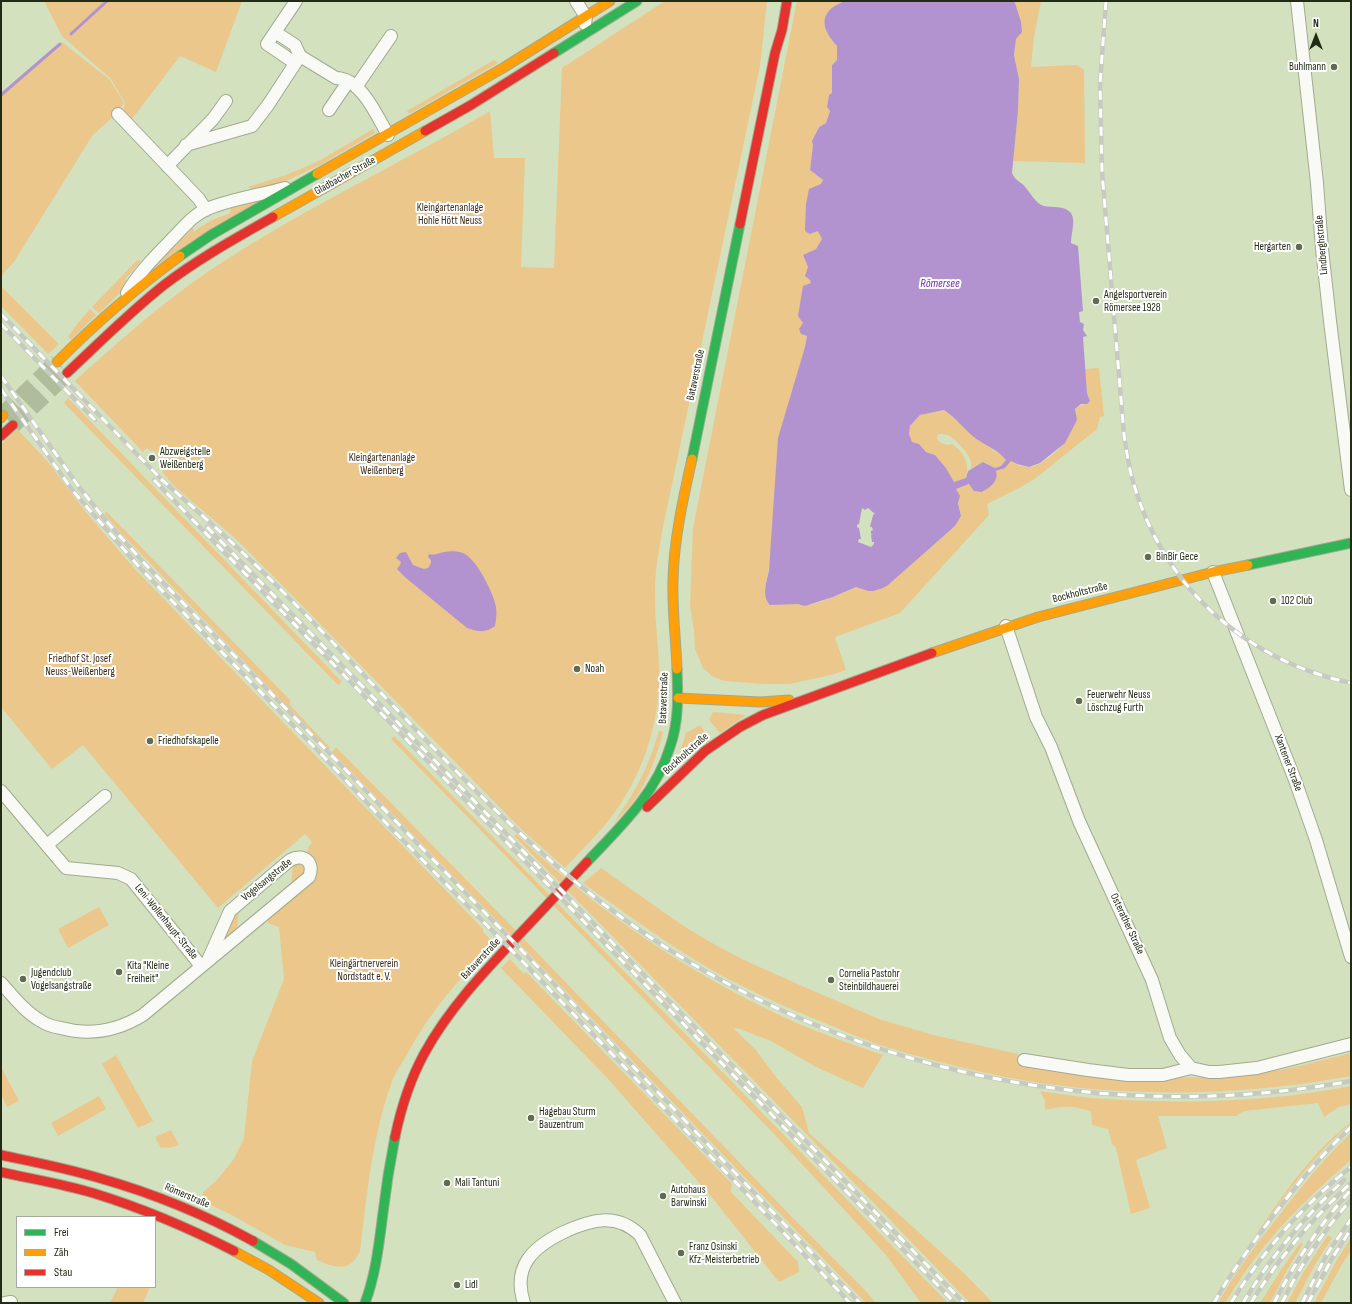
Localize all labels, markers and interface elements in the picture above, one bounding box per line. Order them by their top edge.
north arrow [1296,16,1336,56]
text: N [1313,17,1319,30]
place label: Buhlmann [1289,60,1326,74]
marker: Buhlmann [1329,62,1339,72]
street label: Gladbacher Straße [312,154,378,198]
park label: Kleingartenanlage Hohle Hött Neuss [417,201,483,227]
street label: Lindberghstraße [1313,215,1331,275]
place label: Hergarten [1254,240,1291,254]
marker: Hergarten [1294,242,1304,252]
water label: Römersee [920,277,960,291]
place label: Angelsportverein Römersee 1928 [1104,288,1167,314]
marker: Angelsportverein Römersee 1928 [1091,296,1101,306]
street label: Bataverstraße [684,348,708,402]
place label: Abzweigstelle Weißenberg [160,445,210,471]
park label: Kleingartenanlage Weißenberg [349,451,415,477]
marker: Abzweigstelle Weißenberg [147,453,157,463]
place label: BinBir Gece [1156,550,1198,564]
marker: BinBir Gece [1143,552,1153,562]
street label: Bockholtstraße [1051,580,1109,606]
place label: 102 Club [1281,594,1313,608]
marker: 102 Club [1268,596,1278,606]
park label: Friedhof St. Josef Neuss-Weißenberg [45,652,115,678]
place label: Noah [585,662,604,676]
marker: Noah [572,664,582,674]
street label: Bataverstraße [657,672,671,724]
place label: Feuerwehr Neuss Löschzug Furth [1087,688,1150,714]
marker: Feuerwehr Neuss Löschzug Furth [1074,696,1084,706]
street label: Bockholtstraße [661,730,711,778]
street label: Xantener Straße [1271,733,1305,793]
place label: Friedhofskapelle [158,734,219,748]
marker: Friedhofskapelle [145,736,155,746]
street label: Vogelsangstraße [239,856,295,904]
street label: Leni-Wollenhaupt-Straße [131,882,201,962]
street label: Osterather Straße [1107,891,1147,957]
street label: Bataverstraße [459,936,503,982]
park label: Kleingärtnerverein Nordstadt e. V. [330,957,398,983]
place label: Kita "Kleine Freiheit" [127,959,169,985]
place label: Jugendclub Vogelsangstraße [31,966,92,992]
marker: Kita "Kleine Freiheit" [114,967,124,977]
place label: Cornelia Pastohr Steinbildhauerei [839,967,900,993]
marker: Jugendclub Vogelsangstraße [18,974,28,984]
marker: Cornelia Pastohr Steinbildhauerei [826,975,836,985]
place label: Hagebau Sturm Bauzentrum [539,1105,596,1131]
marker: Hagebau Sturm Bauzentrum [526,1113,536,1123]
place label: Mali Tantuni [455,1176,499,1190]
marker: Mali Tantuni [442,1178,452,1188]
street label: Römerstraße [163,1181,211,1211]
place label: Autohaus Barwinski [671,1183,707,1209]
marker: Autohaus Barwinski [658,1191,668,1201]
legend [16,1216,156,1288]
text: Frei [54,1225,69,1240]
place label: Franz Osinski Kfz-Meisterbetrieb [689,1240,759,1266]
text: Zäh [54,1245,69,1260]
marker: Franz Osinski Kfz-Meisterbetrieb [676,1248,686,1258]
text: Stau [54,1265,72,1280]
place label: Lidl [465,1278,478,1292]
marker: Lidl [452,1280,462,1290]

